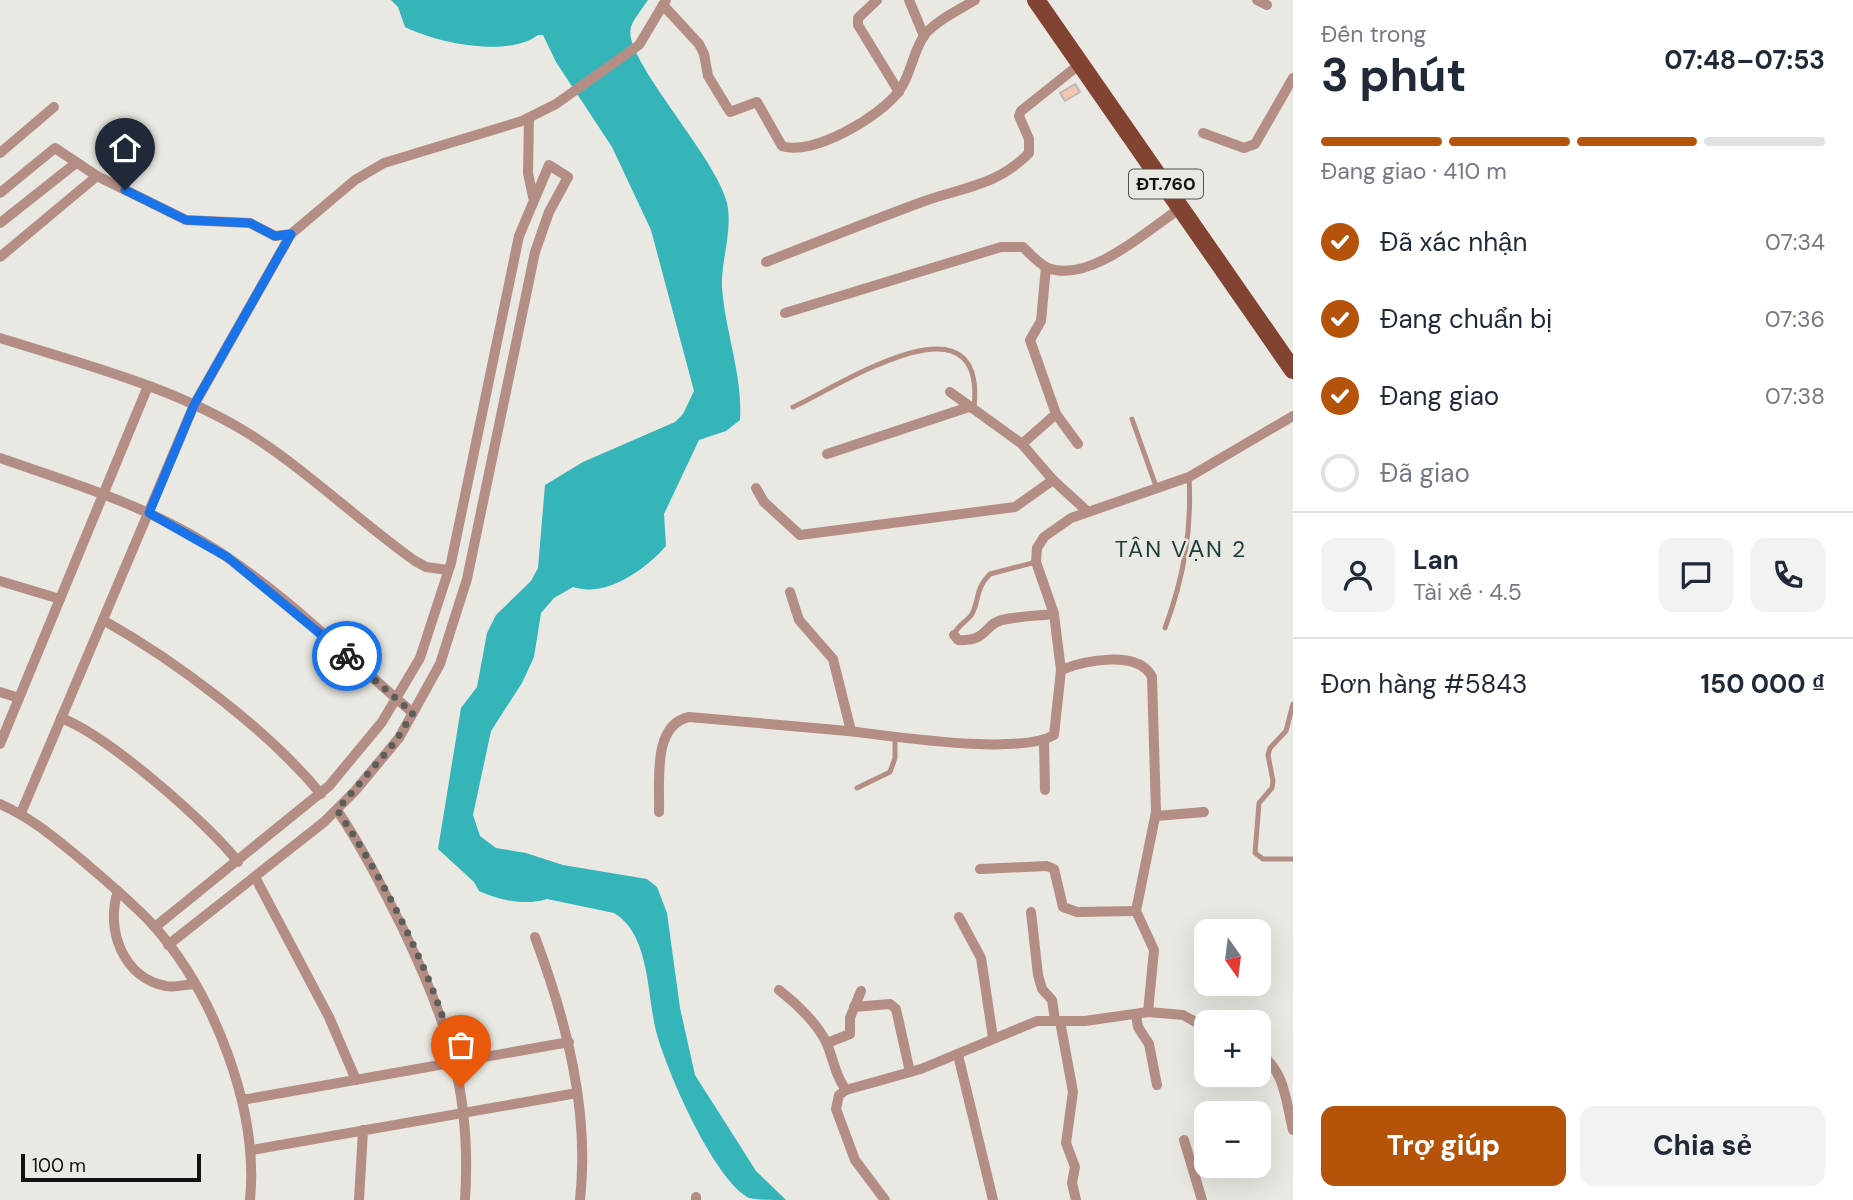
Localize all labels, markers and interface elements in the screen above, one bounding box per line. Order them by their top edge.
text: Đến trong [1321,19,1426,49]
text: 07:48–07:53 [1664,43,1825,77]
text: 3 phút [1321,45,1466,105]
pin [95,118,155,190]
icon: home [106,129,144,167]
text: Đang giao · 410 m [1321,156,1507,186]
road number: ĐT.760 [1129,169,1203,198]
icon: check [1321,223,1359,261]
text: Đã xác nhận [1380,225,1528,259]
text: 07:34 [1765,227,1825,257]
icon: check [1321,300,1359,338]
text: Đang chuẩn bị [1380,302,1552,336]
text: 07:36 [1765,304,1825,334]
icon: check [1321,377,1359,415]
text: Đang giao [1380,379,1499,413]
text: 07:38 [1765,381,1825,411]
text: Đã giao [1380,456,1470,490]
district label: TÂN VẠN 2 [1115,534,1247,564]
button: person [1321,538,1395,612]
button: chat [1659,538,1733,612]
button: phone [1751,538,1825,612]
text: Lan [1413,543,1459,577]
text: Tài xế · 4.5 [1413,577,1522,607]
courier [312,621,382,691]
icon: bike [328,637,366,675]
text: Đơn hàng #5843 [1321,667,1528,701]
text: 150 000 ₫ [1701,667,1825,701]
north arrow [1194,919,1270,996]
map controls [1194,919,1271,1178]
button: + [1194,1010,1271,1087]
pin [431,1015,491,1087]
icon: bag [442,1026,480,1064]
button: − [1194,1101,1271,1178]
button: Trợ giúp [1321,1106,1566,1186]
button: Chia sẻ [1580,1106,1825,1186]
scale bar [21,1151,201,1183]
text: 100 m [32,1153,86,1178]

